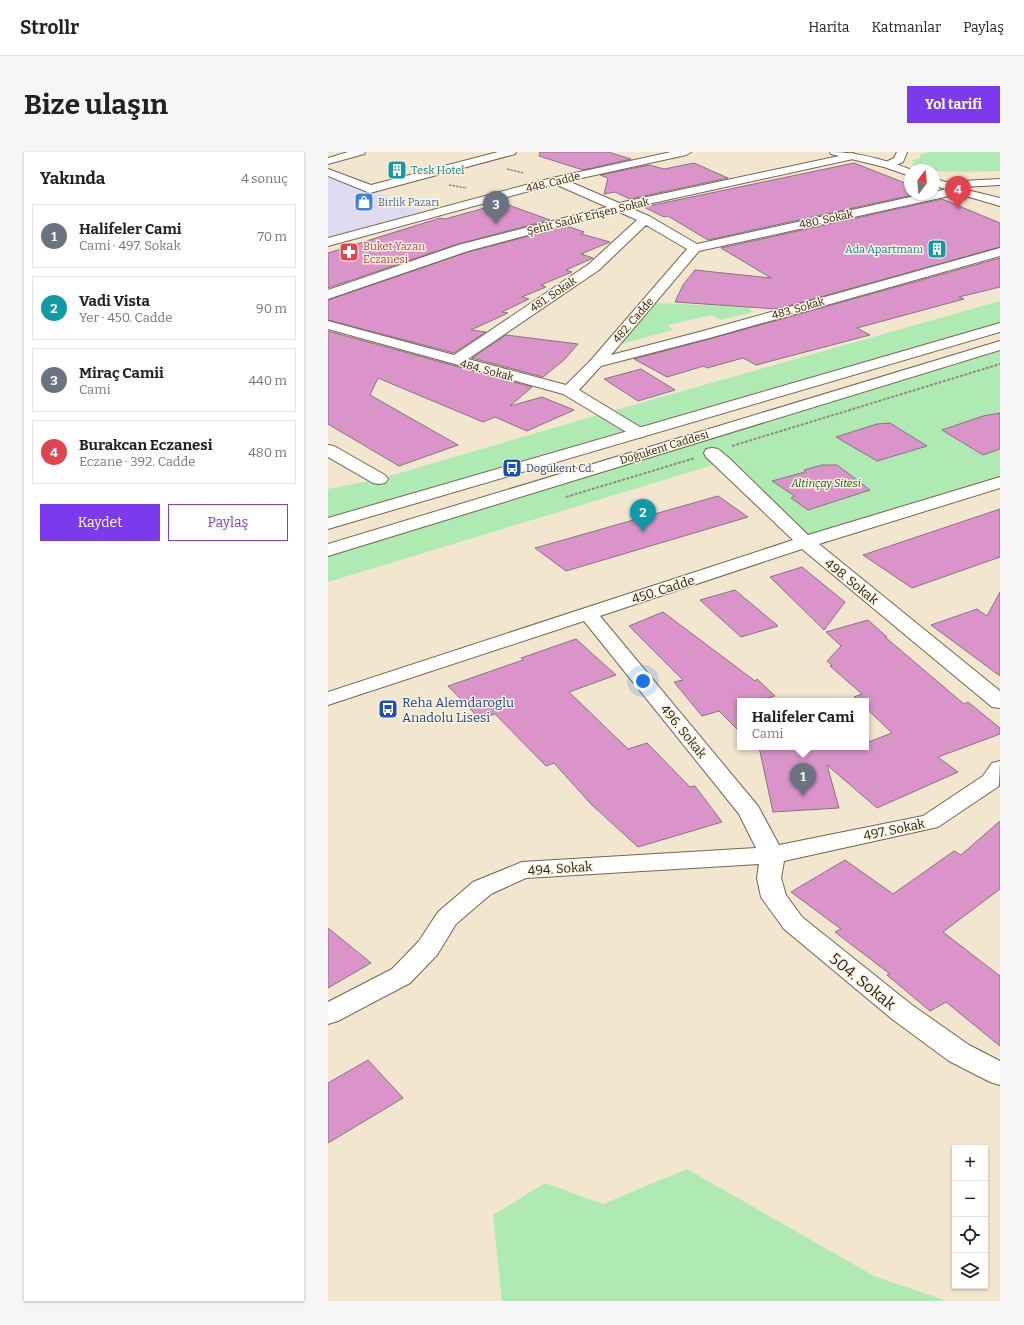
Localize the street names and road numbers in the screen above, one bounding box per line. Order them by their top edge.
street label: 448. Cadde [525,169,582,196]
street label: Şehit Sadık Erişen Sokak [526,195,651,238]
street label: 480. Sokak [798,207,855,232]
street label: 481. Sokak [528,274,580,315]
street label: 482. Cadde [610,295,656,346]
street label: 483. Sokak [770,295,827,322]
street label: 484. Sokak [459,357,516,384]
street label: Doğukent Caddesi [618,428,711,467]
street label: 498. Sokak [822,555,882,608]
street label: 450. Cadde [630,572,696,607]
street label: 496. Sokak [657,701,710,762]
street label: 497. Sokak [862,816,927,843]
street label: 494. Sokak [527,859,593,878]
street label: 504. Sokak [826,949,900,1014]

